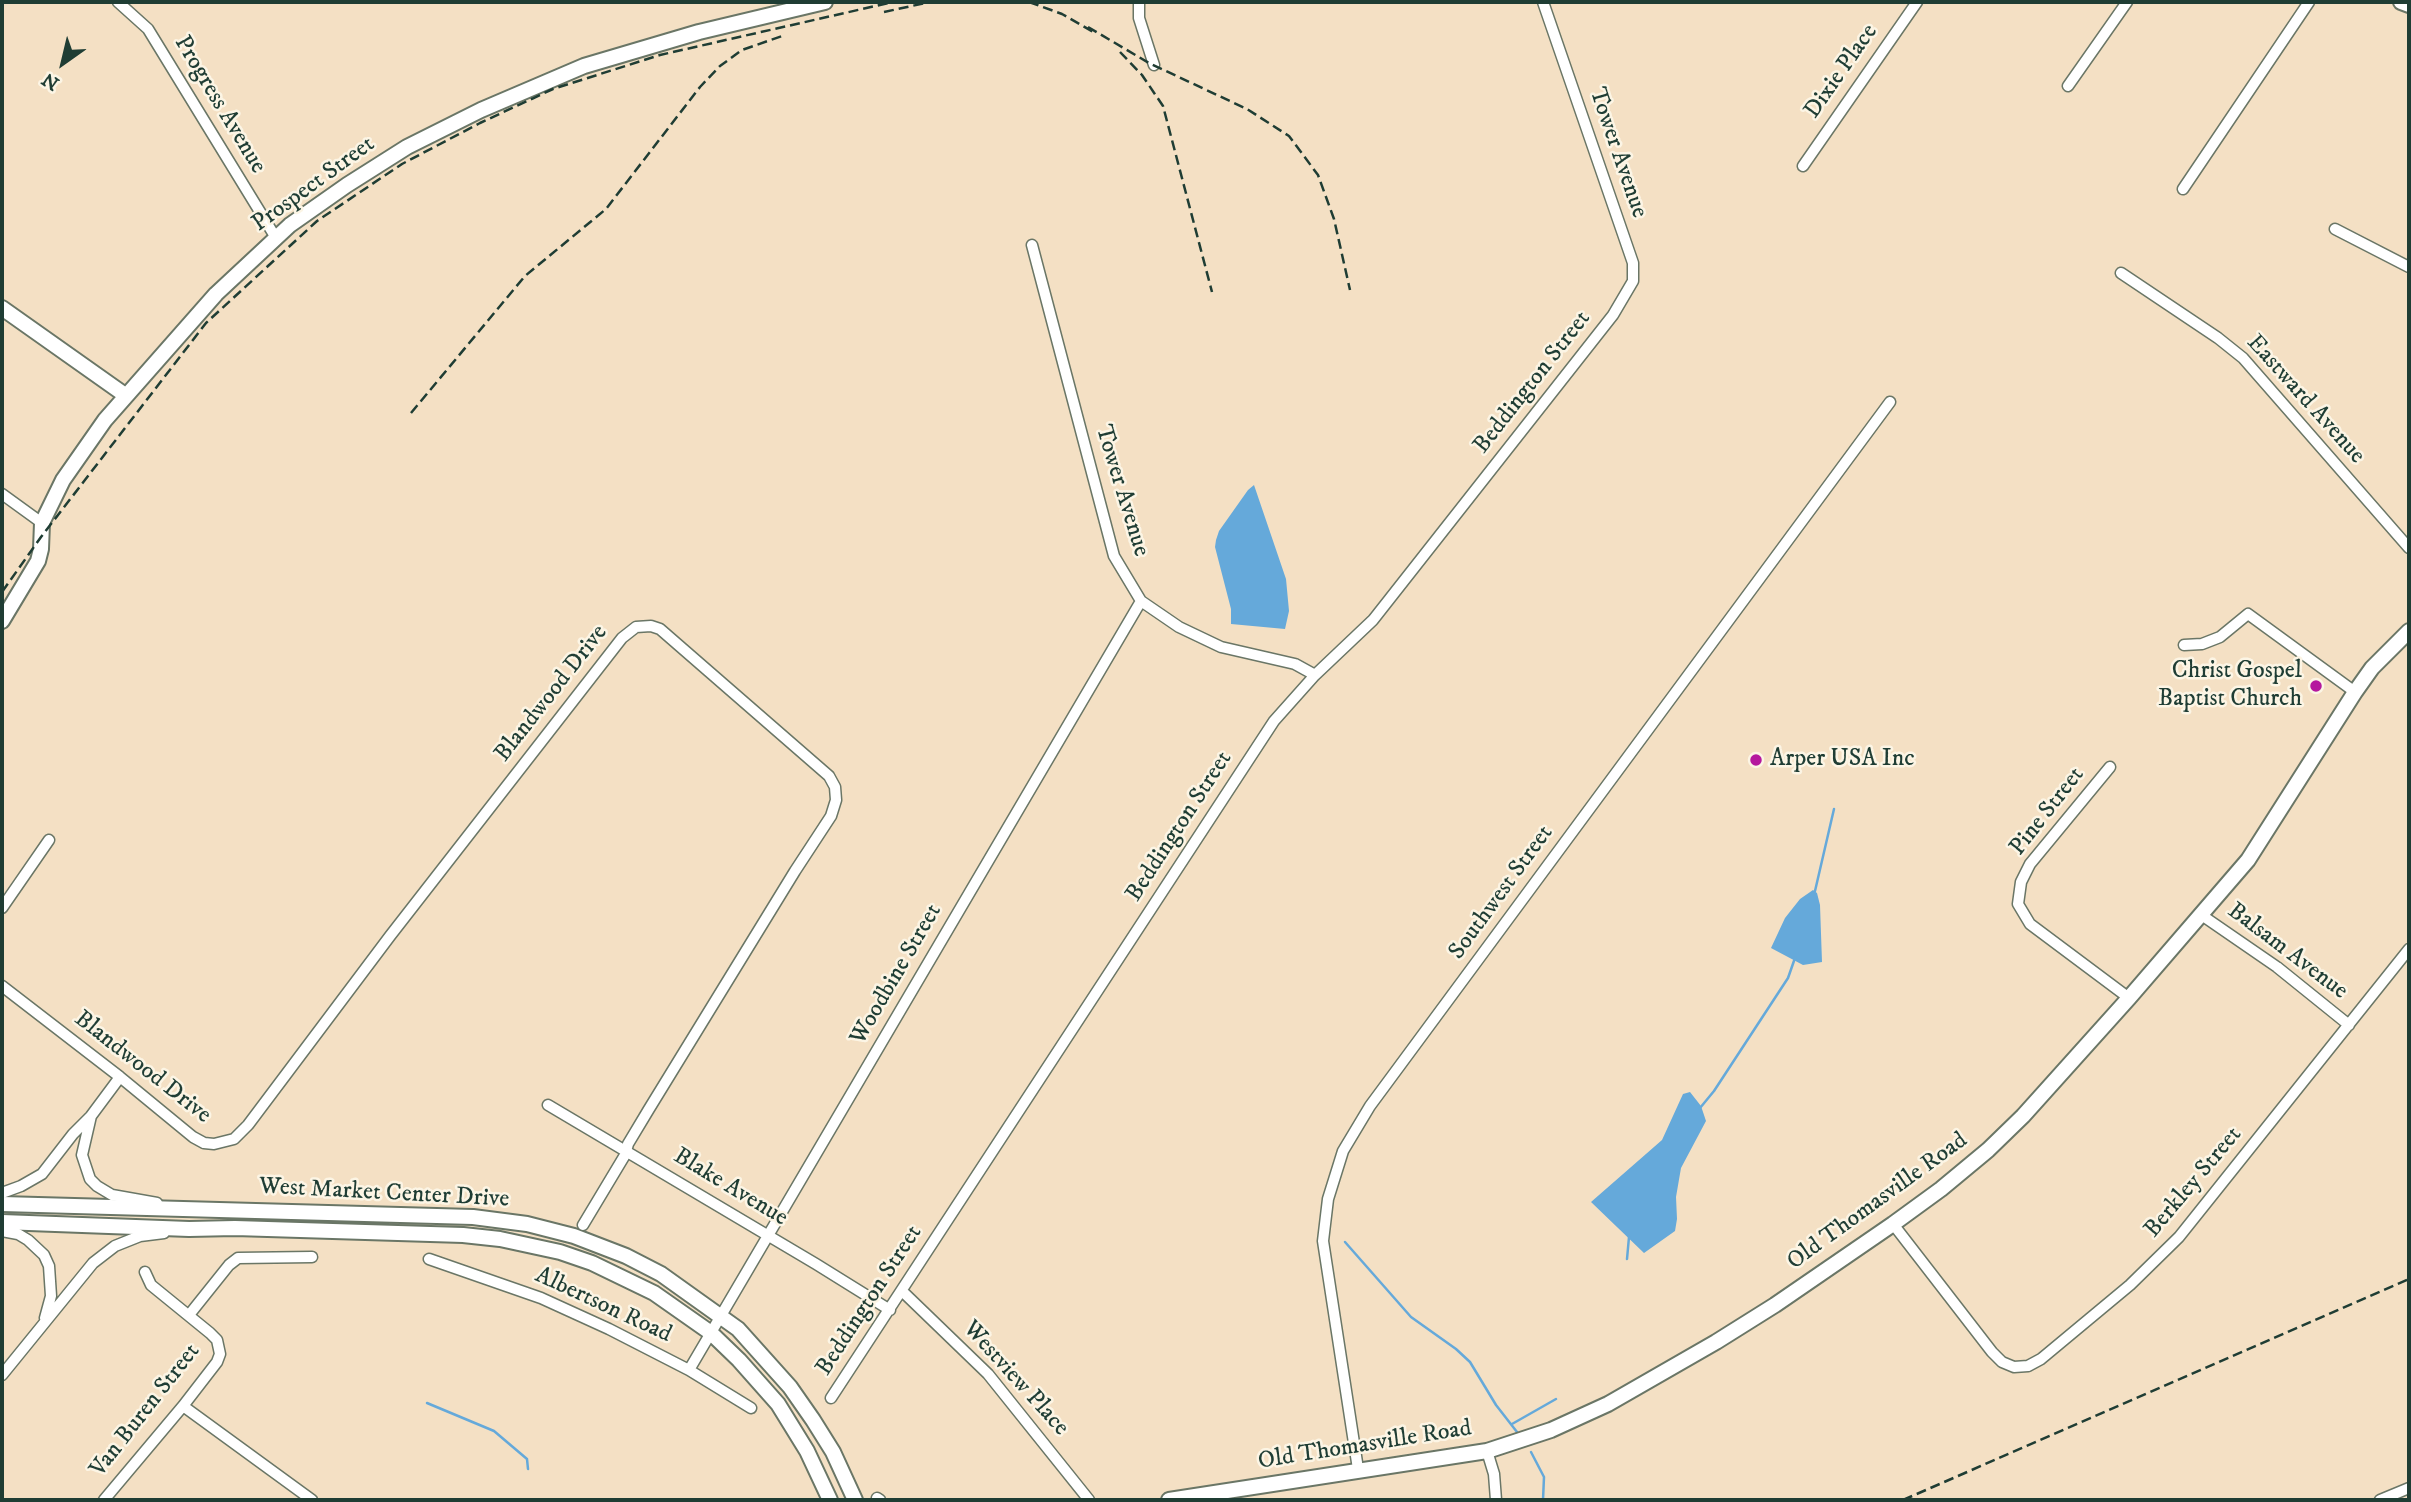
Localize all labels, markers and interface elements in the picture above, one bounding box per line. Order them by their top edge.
street label: Dixie Place [1799,19,1885,125]
north arrow [28,28,98,98]
street label: Progress Avenue [167,31,271,179]
text: N [38,67,64,95]
street label: Tower Avenue [1581,84,1653,222]
street label: Prospect Street [247,131,381,239]
street label: Beddington Street [1468,306,1598,460]
street label: Eastward Avenue [2240,330,2370,470]
street label: Tower Avenue [1087,422,1155,560]
street label: Blandwood Drive [490,620,614,768]
place label: Christ Gospel Baptist Church [2158,658,2302,714]
marker: Christ Gospel Baptist Church [2308,678,2324,694]
street label: Beddington Street [1121,746,1239,908]
place label: Arper USA Inc [1770,746,1915,774]
marker: Arper USA Inc [1748,752,1764,768]
street label: Pine Street [2005,762,2091,862]
street label: Southwest Street [1444,820,1560,966]
street label: Balsam Avenue [2221,897,2353,1007]
street label: Woodbine Street [845,899,949,1051]
street label: Blandwood Drive [68,1006,216,1130]
street label: Berkley Street [2139,1122,2249,1244]
street label: Old Thomasville Road [1782,1127,1974,1277]
street label: Blake Avenue [668,1143,792,1233]
street label: West Market Center Drive [258,1173,510,1215]
street label: Beddington Street [811,1220,929,1382]
street label: Albertson Road [530,1262,676,1350]
street label: Westview Place [956,1315,1074,1443]
street label: Van Buren Street [85,1338,207,1484]
street label: Old Thomasville Road [1256,1415,1474,1477]

